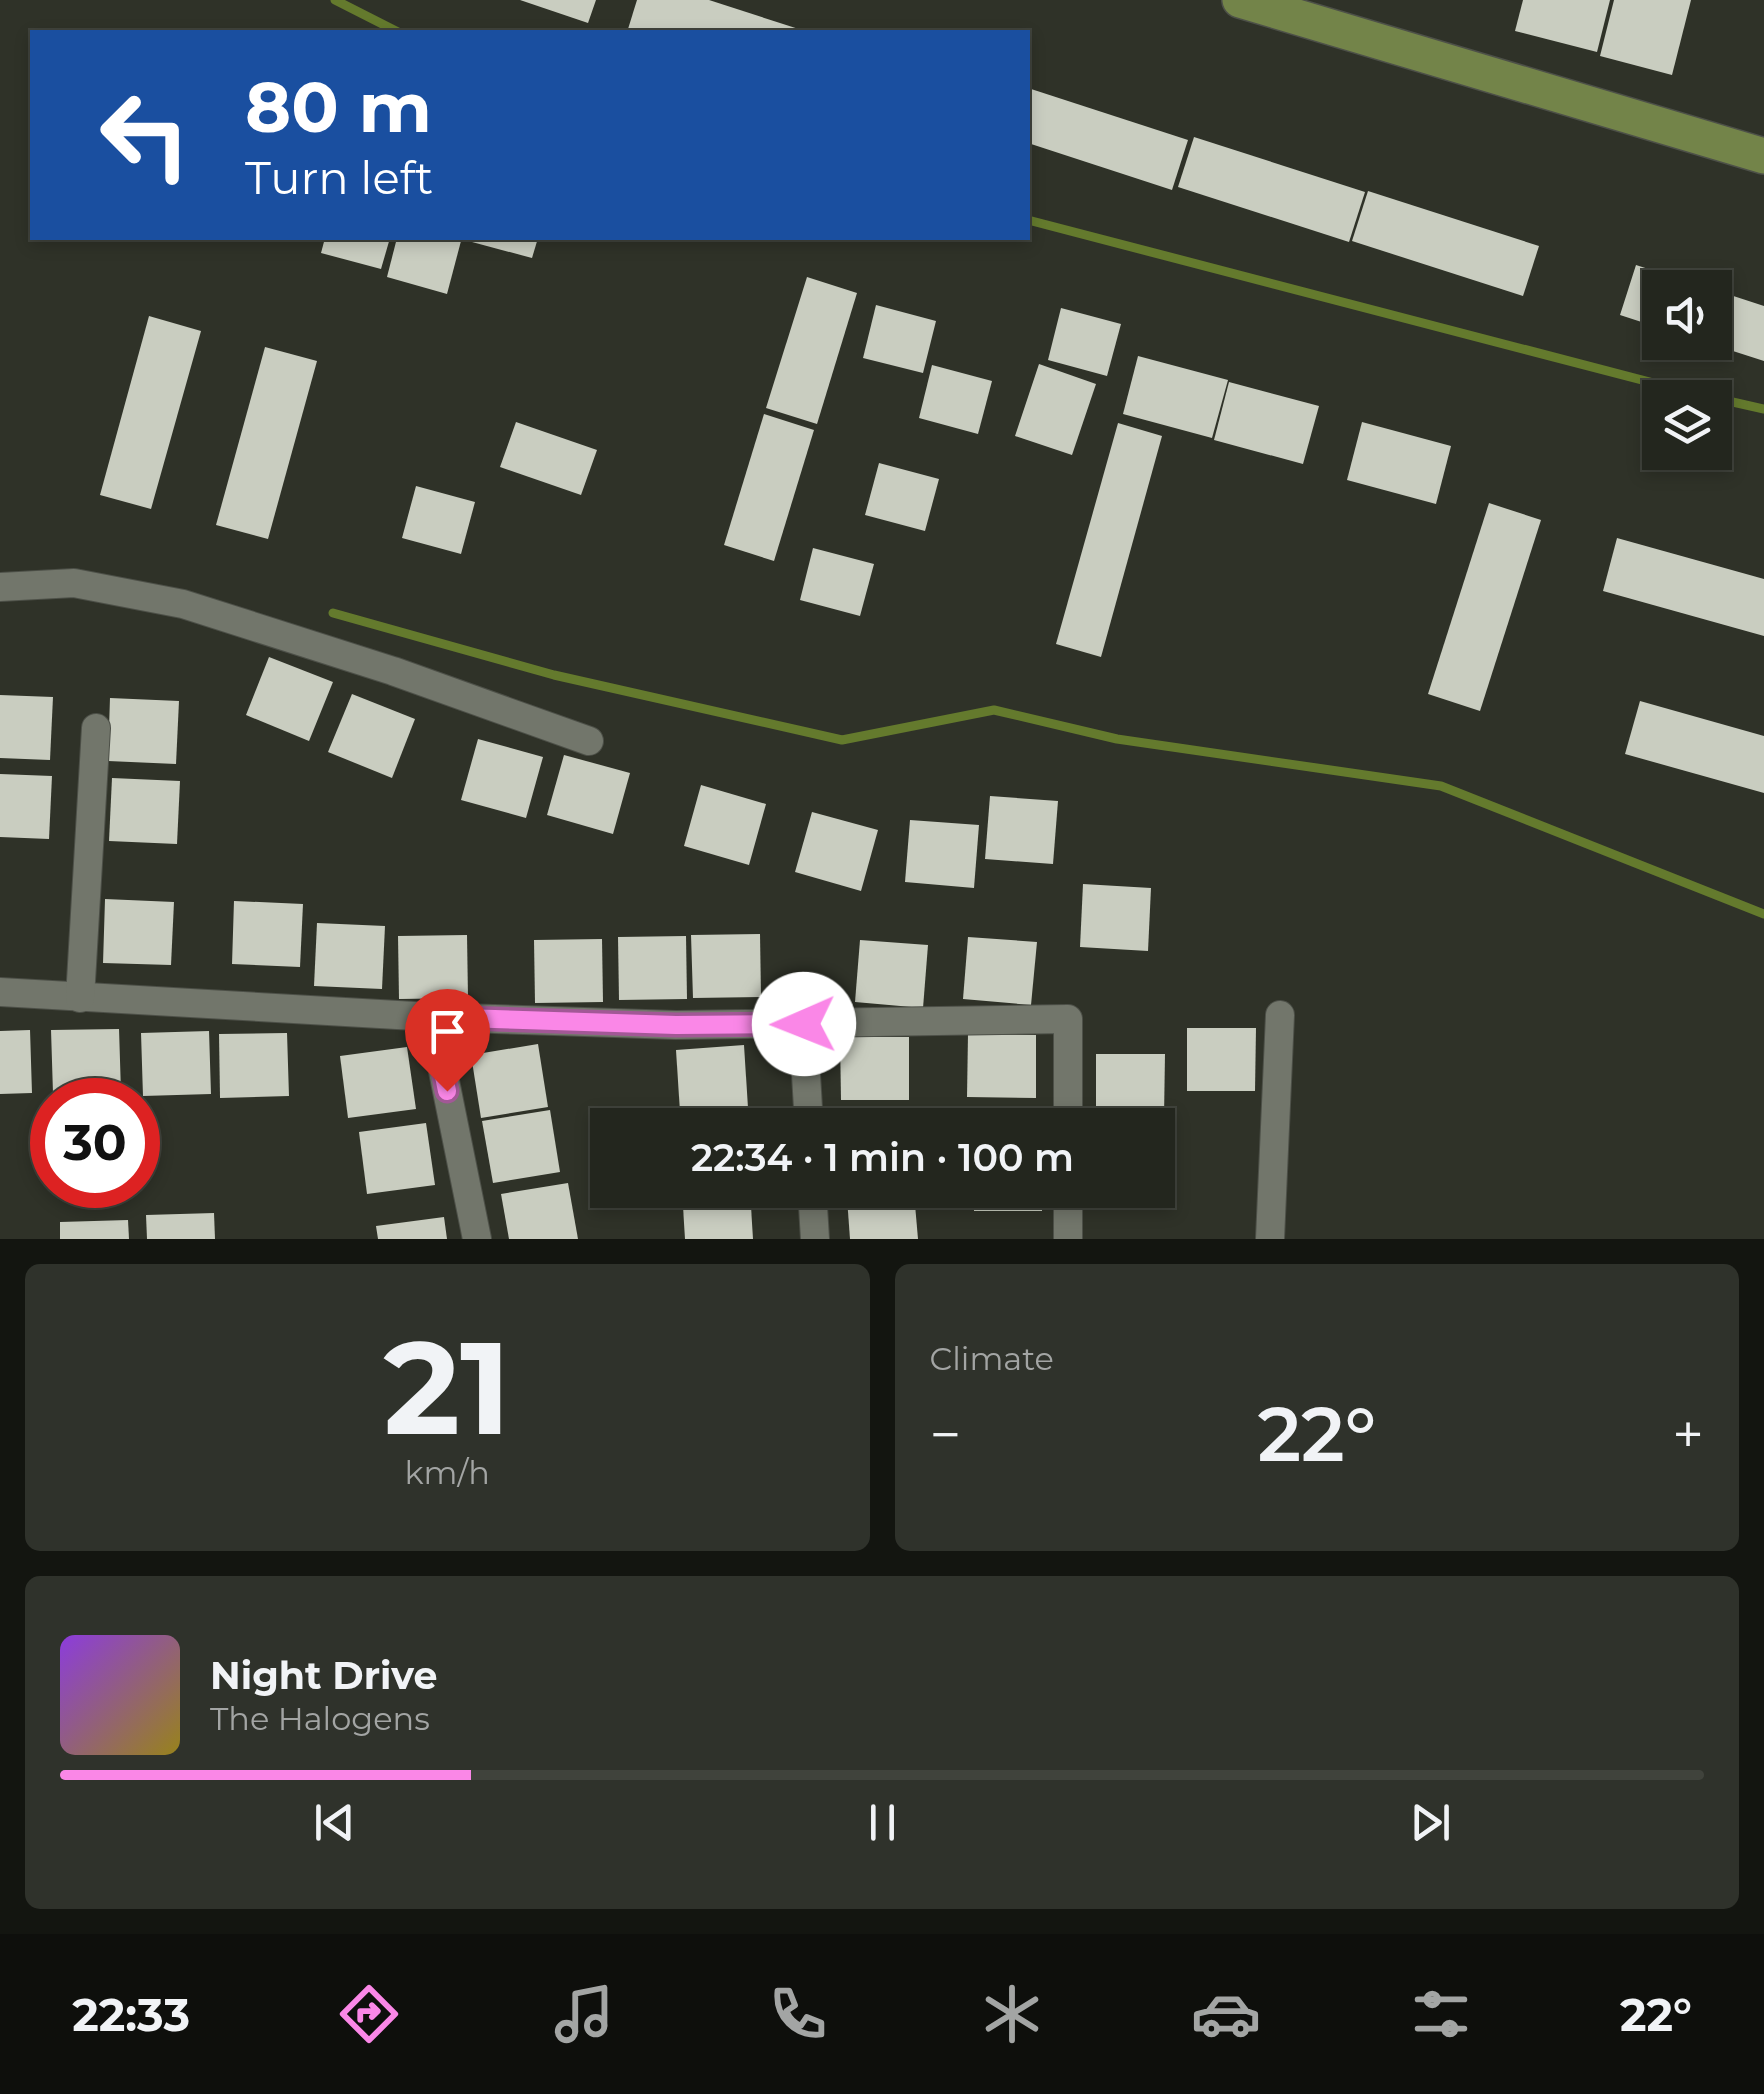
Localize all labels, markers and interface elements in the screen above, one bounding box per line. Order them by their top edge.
text: 80 m [245,64,432,150]
icon: left [80,70,210,200]
text: Turn left [245,150,433,205]
map controls [1642,270,1732,470]
button: sound [1642,270,1732,360]
button: layers [1642,380,1732,470]
position arrow [752,972,856,1076]
pin [405,989,490,1092]
icon: arrive [420,1004,475,1059]
speed limit sign: 30 [30,1078,160,1208]
text: 22:34 · 1 min · 100 m [691,1134,1074,1181]
text: 21 [383,1308,511,1467]
text: Climate [930,1339,1054,1378]
text: 22° [1257,1388,1376,1480]
text: − [930,1401,961,1468]
text: + [1672,1401,1704,1468]
text: km/h [405,1453,490,1492]
text: Night Drive [210,1652,437,1699]
text: The Halogens [210,1699,430,1738]
icon: previous [307,1795,362,1850]
icon: pause [855,1795,910,1850]
icon: next [1403,1795,1458,1850]
icon: directions [334,1979,404,2049]
icon: music [549,1979,619,2049]
icon: phone [763,1979,833,2049]
icon: climate [977,1979,1047,2049]
icon: car [1191,1979,1261,2049]
icon: filters [1406,1979,1476,2049]
text: 22:33 [72,1987,190,2042]
text: 22° [1620,1987,1692,2042]

